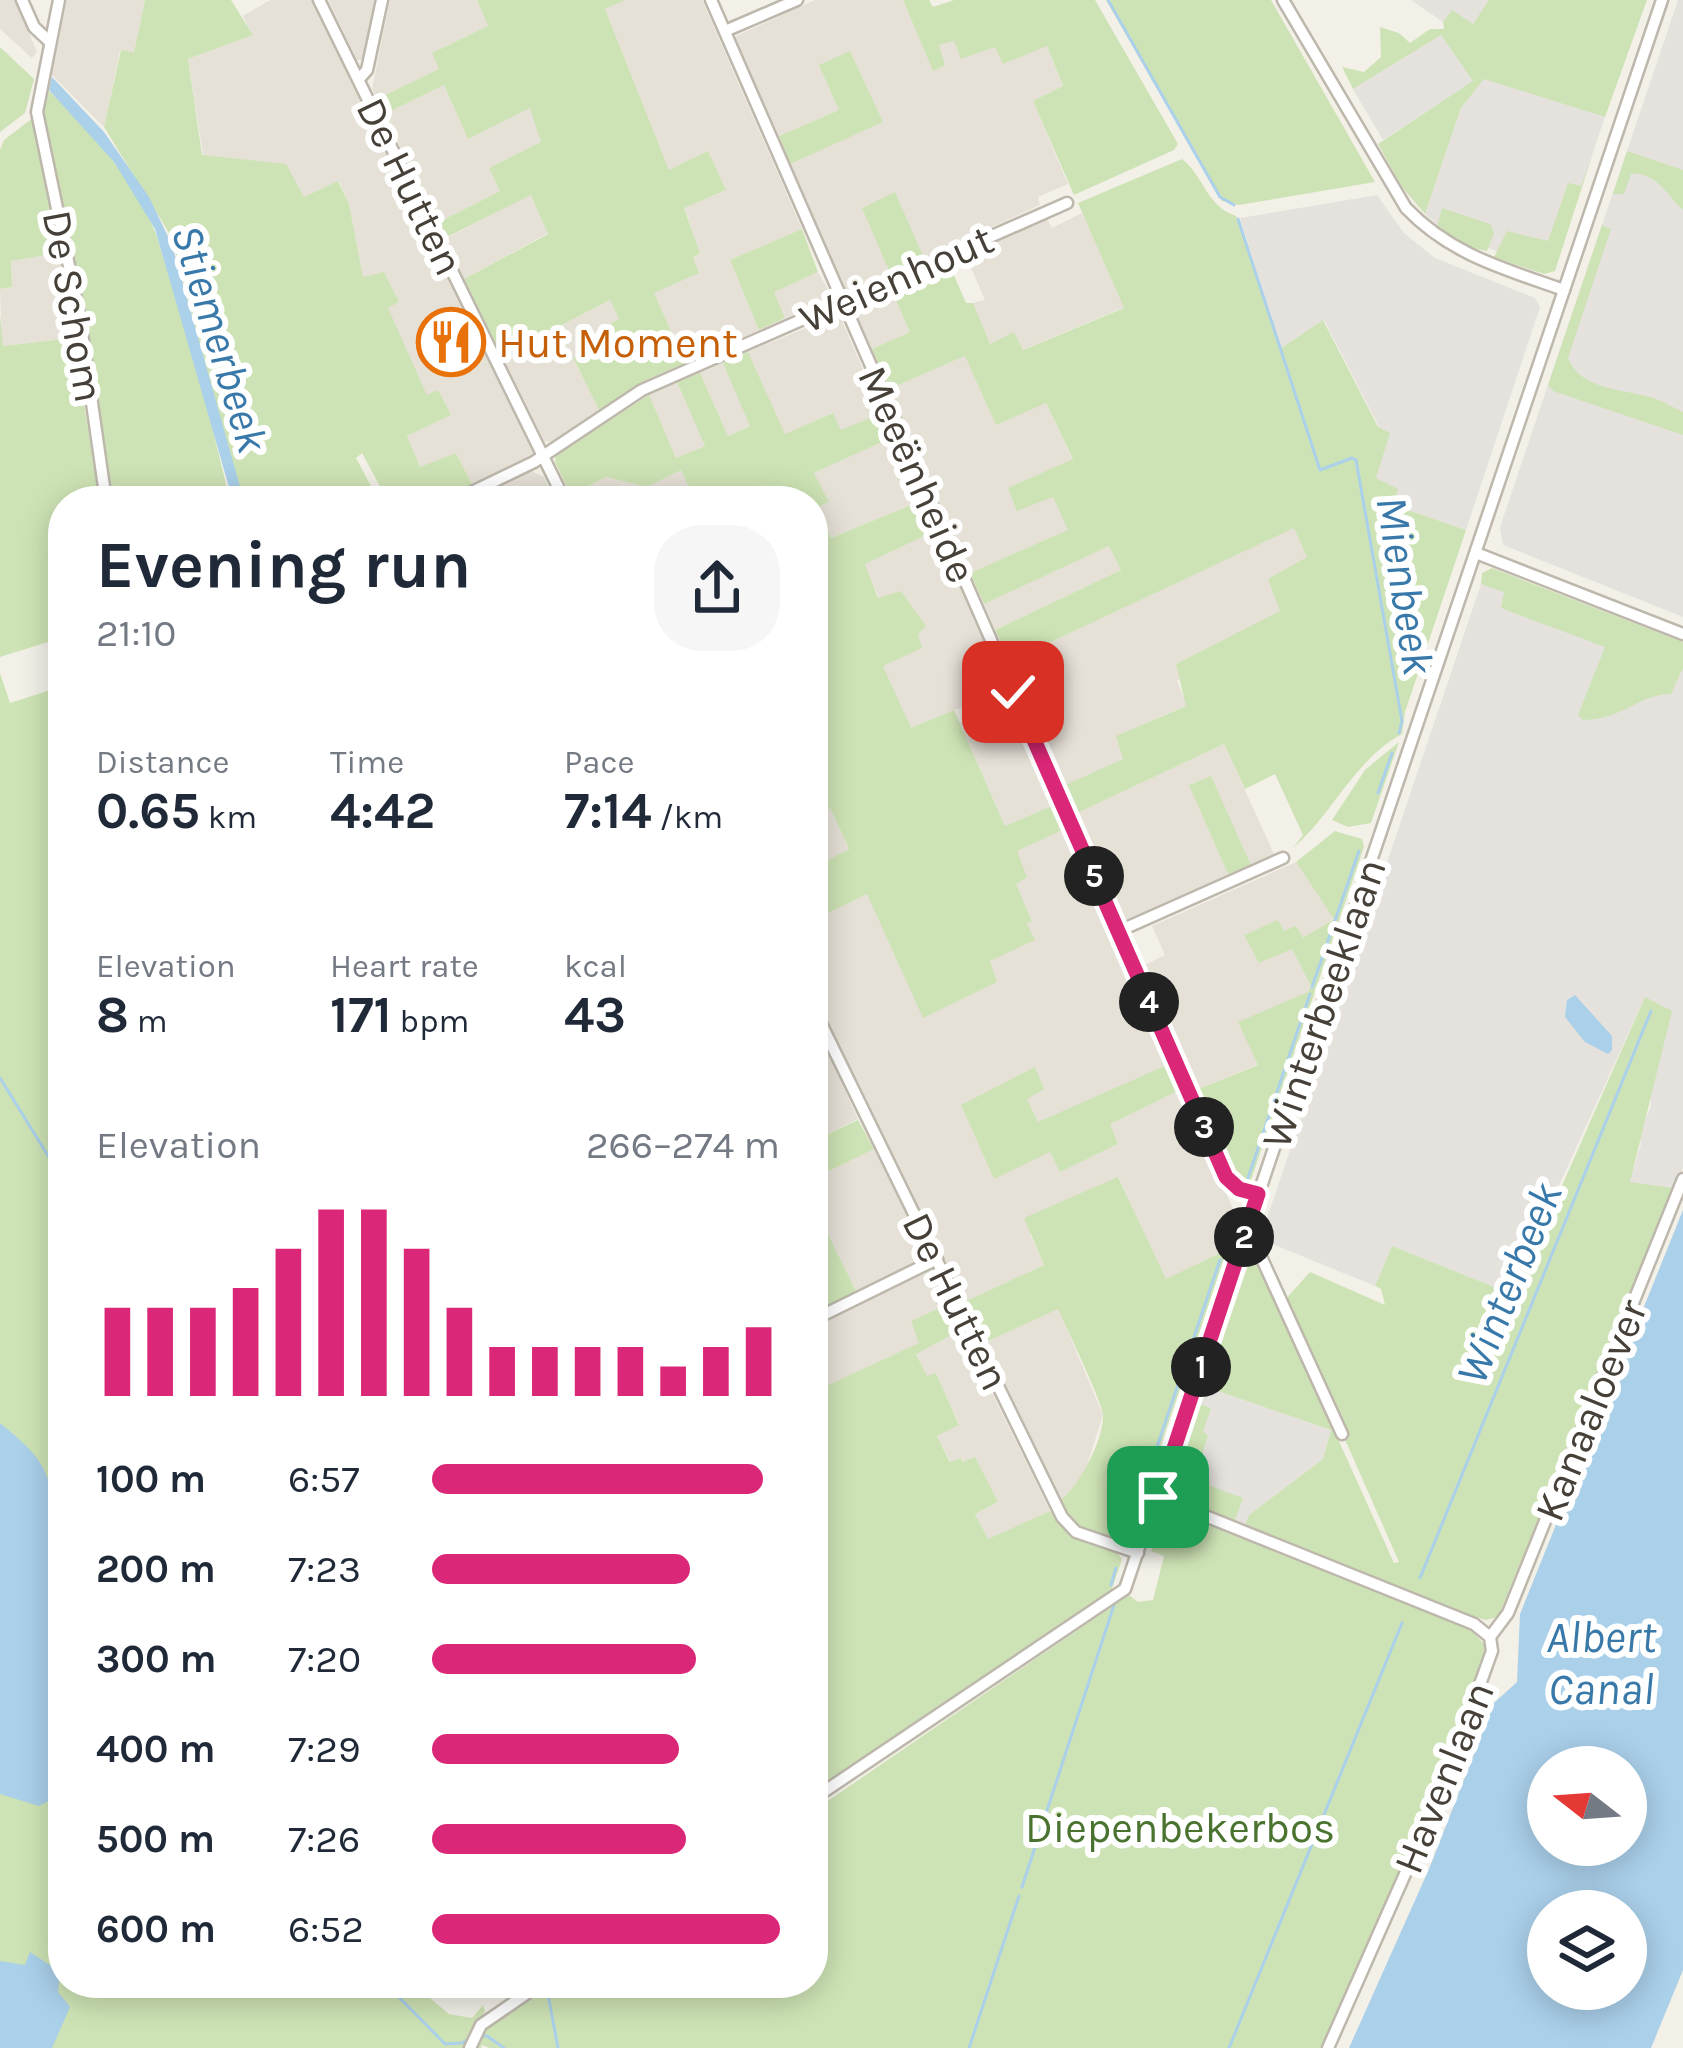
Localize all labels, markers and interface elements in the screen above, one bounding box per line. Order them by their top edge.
street label: De Hutten [346,90,474,283]
street label: De Schom [32,206,114,406]
street label: Weienhout [792,214,1001,344]
water label: Stiemerbeek [161,218,280,459]
restaurant icon: Hut Moment [416,307,486,377]
place label: Hut Moment [498,318,738,368]
street label: Meeënheide [847,358,987,590]
water label: Mienbeek [1365,492,1445,679]
button: share [654,525,780,651]
text: Evening run [96,526,471,604]
text: 21:10 [96,610,177,656]
pin [962,641,1064,743]
icon: check [980,659,1046,725]
text: Distance [96,743,229,781]
text: Time [330,743,404,781]
text: Pace [564,743,634,781]
text: 0.65 [96,781,200,841]
text: 4:42 [330,781,435,841]
text: 7:14 [564,781,652,841]
text: km [200,798,257,836]
text: /km [652,798,723,836]
pin: 5 [1064,846,1124,906]
street label: Winterbeeklaan [1251,852,1397,1155]
text: 5 [1084,857,1104,895]
text: Elevation [96,947,236,985]
text: Heart rate [330,947,479,985]
text: kcal [564,947,627,985]
pin: 4 [1119,972,1179,1032]
text: 4 [1139,983,1159,1021]
text: 8 [96,985,129,1045]
text: 171 [330,985,392,1045]
text: 43 [564,985,626,1045]
text: m [129,1002,168,1040]
text: bpm [392,1002,469,1040]
pin: 3 [1174,1097,1234,1157]
text: 3 [1194,1108,1214,1146]
text: Elevation [96,1122,261,1168]
text: 266–274 m [586,1122,780,1168]
water label: Winterbeek [1445,1174,1573,1392]
street label: De Hutten [892,1205,1020,1398]
pin: 2 [1214,1207,1274,1267]
text: 2 [1234,1218,1254,1256]
street label: Kanaaloever [1524,1292,1658,1528]
pin: 1 [1171,1337,1231,1397]
text: 1 [1195,1348,1207,1386]
pin [1107,1446,1209,1548]
text: 100 m [96,1456,206,1502]
text: 6:57 [288,1456,360,1502]
icon: arrive [1125,1464,1191,1530]
text: 200 m [96,1546,216,1592]
text: 7:23 [288,1546,361,1592]
water label: Albert Canal [1546,1611,1657,1715]
text: 300 m [96,1636,216,1682]
text: 7:20 [288,1636,361,1682]
street label: Havenlaan [1383,1674,1505,1881]
text: 400 m [96,1726,215,1772]
text: 7:29 [288,1726,361,1772]
north arrow [1527,1746,1647,1866]
map controls [1527,1746,1647,2010]
park label: Diepenbekerbos [1025,1803,1335,1853]
text: 500 m [96,1816,215,1862]
text: 7:26 [288,1816,360,1862]
button: layers [1527,1890,1647,2010]
text: 600 m [96,1906,216,1952]
text: 6:52 [288,1906,364,1952]

